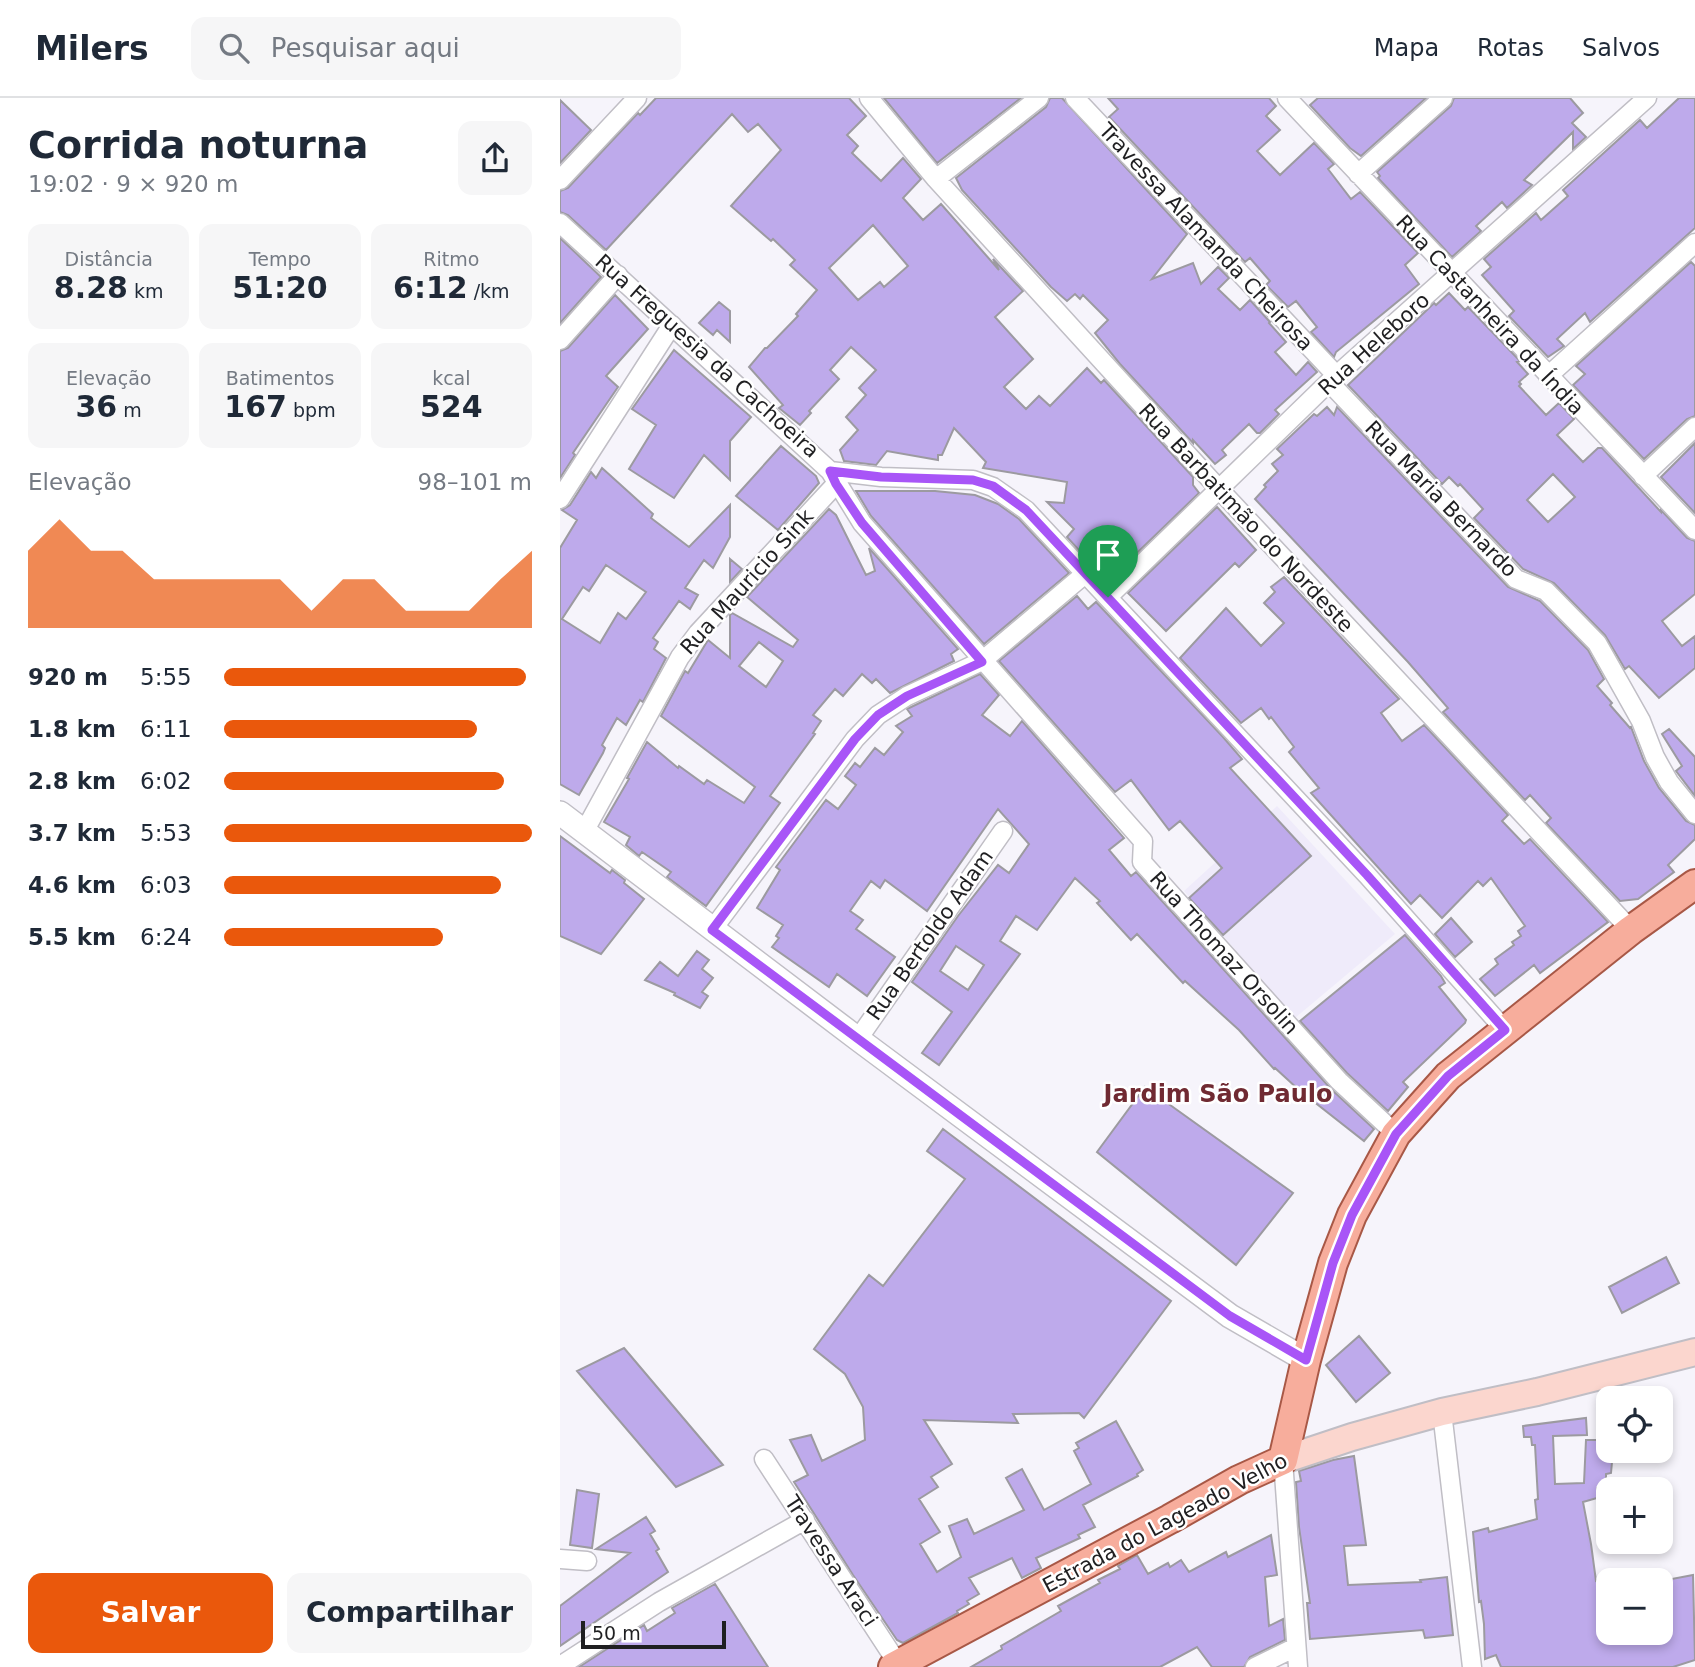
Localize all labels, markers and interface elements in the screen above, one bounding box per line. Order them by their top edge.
search box [191,17,681,80]
text: Milers [35,29,149,68]
icon: search [215,29,253,67]
text: Pesquisar aqui [271,33,460,63]
text: Mapa [1374,34,1439,62]
text: Rotas [1477,34,1544,62]
text: Salvos [1582,34,1660,62]
street label: Travessa Alamanda Cheirosa [1094,118,1318,356]
button: share [458,121,532,195]
text: Corrida noturna [28,123,368,167]
text: 19:02 · 9 × 920 m [28,171,238,197]
street label: Rua Castanheira da Índia [1391,210,1590,420]
text: Distância [65,248,153,270]
text: Tempo [249,248,311,270]
text: Ritmo [423,248,479,270]
street label: Rua Freguesia da Cachoeira [590,249,824,463]
text: 8.28 [54,270,128,305]
text: 51:20 [232,270,328,305]
text: 6:12 [393,270,468,305]
text: km [128,280,163,302]
text: /km [468,280,510,302]
street label: Rua Heleboro [1314,288,1434,400]
text: Elevação [66,367,151,389]
text: Batimentos [226,367,334,389]
text: kcal [432,367,471,389]
text: 36 [76,389,117,424]
text: 167 [224,389,287,424]
text: 524 [420,389,483,424]
text: m [117,399,142,421]
text: bpm [287,399,336,421]
street label: Rua Barbatimão do Nordeste [1134,399,1358,637]
street label: Rua Maria Bernardo [1360,416,1522,582]
text: Elevação [28,469,132,495]
text: 98–101 m [418,469,532,495]
street label: Rua Mauricio Sink [676,504,819,659]
pin [1078,525,1138,597]
icon: arrive [1089,536,1127,574]
text: 920 m [28,664,108,690]
text: 5:55 [140,664,192,690]
text: 1.8 km [28,716,116,742]
text: 6:11 [140,716,192,742]
text: 2.8 km [28,768,116,794]
text: 6:02 [140,768,192,794]
text: 3.7 km [28,820,116,846]
text: 5:53 [140,820,192,846]
street label: Rua Bertoldo Adam [862,845,998,1025]
street label: Rua Thomaz Orsolin [1145,867,1303,1039]
text: 4.6 km [28,872,116,898]
text: 6:03 [140,872,192,898]
text: 5.5 km [28,924,116,950]
text: 6:24 [140,924,192,950]
district label: Jardim São Paulo [1102,1080,1333,1108]
map controls [1596,1386,1673,1645]
button: locate [1596,1386,1673,1463]
street label: Estrada do Lageado Velho [1038,1448,1292,1598]
button: + [1596,1477,1673,1554]
street label: Travessa Araci [779,1490,882,1631]
button: − [1596,1568,1673,1645]
button: Salvar [28,1573,273,1653]
button: Compartilhar [287,1573,532,1653]
scale bar [581,1618,726,1650]
text: 50 m [592,1622,641,1644]

